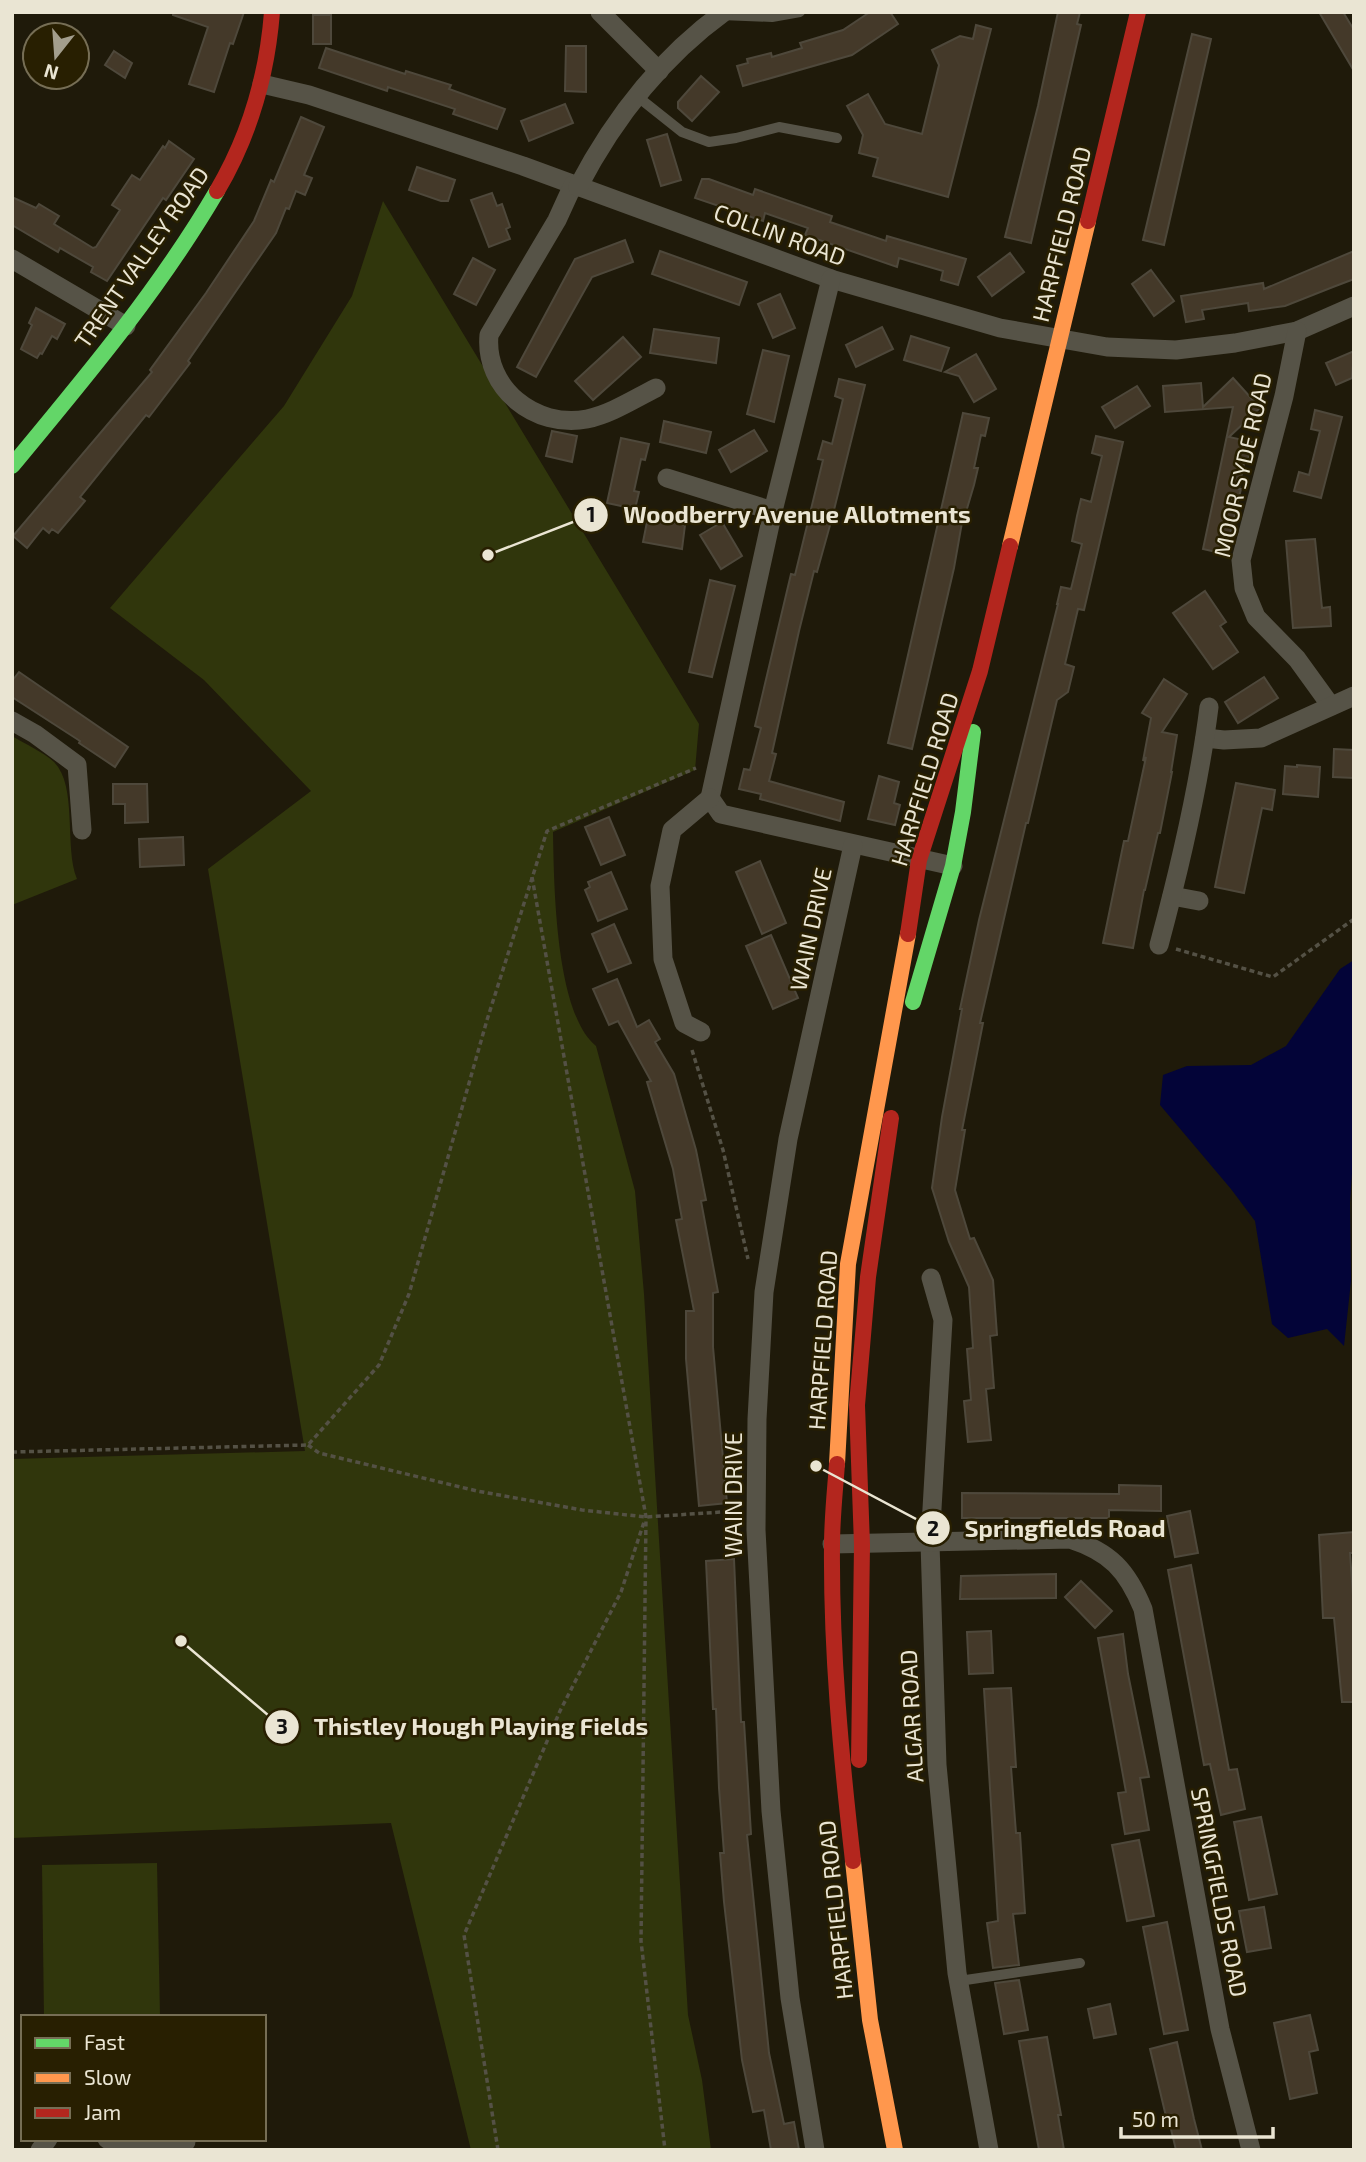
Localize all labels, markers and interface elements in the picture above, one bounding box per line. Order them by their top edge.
north arrow [21,21,91,91]
text: N [41,60,61,86]
street label: HARPFIELD ROAD [1026,143,1096,325]
street label: TRENT VALLEY ROAD [68,161,214,353]
street label: COLLIN ROAD [710,197,850,271]
street label: MOOR SYDE ROAD [1207,370,1277,560]
callout: Woodberry Avenue Allotments [573,492,986,537]
text: Woodberry Avenue Allotments [623,499,971,528]
text: 1 [586,501,596,526]
street label: HARPFIELD ROAD [884,689,964,869]
street label: WAIN DRIVE [783,865,837,993]
street label: HARPFIELD ROAD [802,1249,842,1431]
street label: WAIN DRIVE [719,1432,747,1558]
callout: Springfields Road [916,1506,1179,1551]
text: Springfields Road [965,1513,1165,1542]
text: 2 [927,1515,939,1540]
street label: ALGAR ROAD [894,1649,928,1783]
callout: Thistley Hough Playing Fields [265,1704,663,1749]
text: Thistley Hough Playing Fields [314,1711,648,1740]
text: 3 [276,1713,288,1738]
street label: SPRINGFIELDS ROAD [1186,1785,1254,1999]
street label: HARPFIELD ROAD [812,1819,858,2001]
legend [21,2015,266,2141]
text: Fast [84,2029,125,2054]
text: Slow [84,2064,131,2089]
scale bar [1121,2096,1273,2140]
text: Jam [84,2099,121,2124]
text: 50 m [1132,2106,1179,2131]

